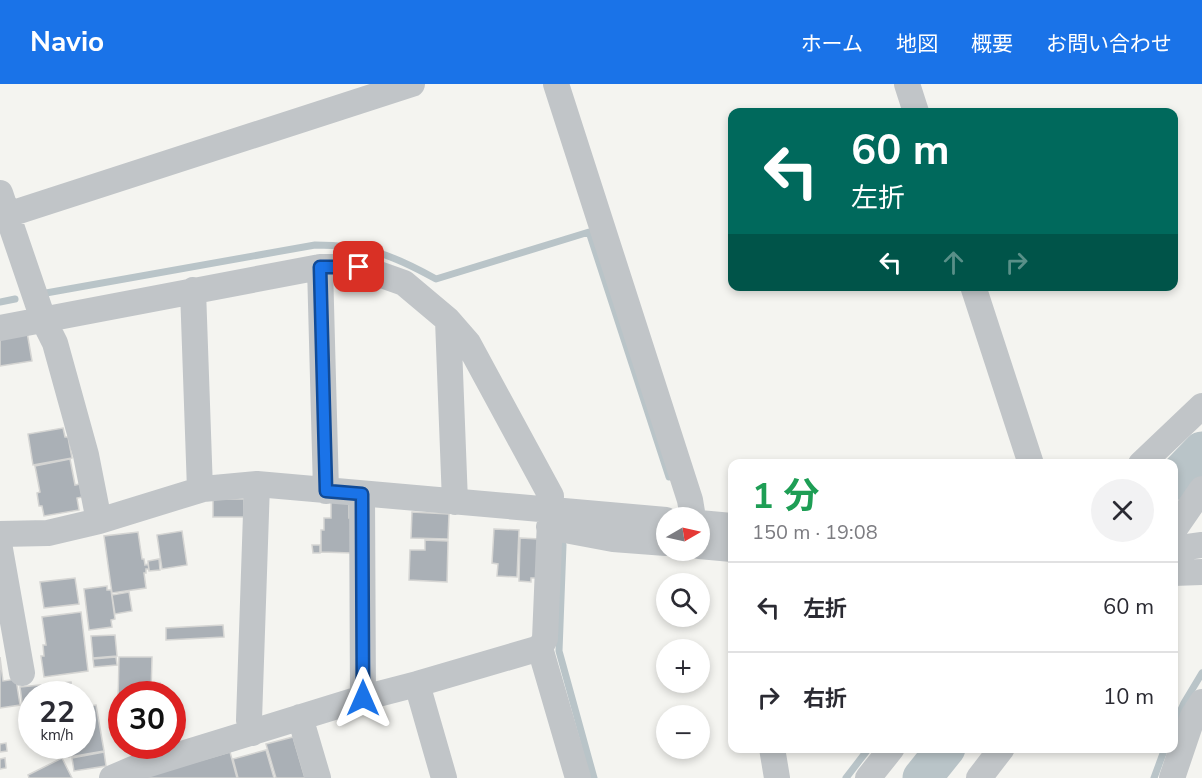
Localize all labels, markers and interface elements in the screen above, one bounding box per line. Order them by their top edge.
text: Navio [30,23,104,61]
text: ホーム [801,30,863,58]
text: 地図 [896,30,938,58]
text: 概要 [971,30,1013,58]
text: お問い合わせ [1046,30,1172,58]
text: 60 m [851,122,950,179]
icon: left [752,132,830,210]
text: 左折 [851,180,905,217]
pin [333,241,384,292]
icon: left [874,246,907,279]
icon: ahead [937,246,970,279]
icon: right [1000,246,1033,279]
icon: arrive [342,250,375,283]
text: 1 分 [752,472,819,521]
button: close [1091,479,1154,542]
north arrow [656,507,710,561]
map controls [656,507,710,759]
text: 150 m · 19:08 [752,519,878,546]
button: search [656,573,710,627]
icon: left [752,591,785,624]
text: 60 m [1103,592,1154,622]
text: 左折 [803,594,847,624]
button: + [656,639,710,693]
position arrow [331,666,395,730]
speed limit sign: 30 [108,681,186,759]
icon: right [752,681,785,714]
text: 10 m [1103,682,1154,712]
text: 右折 [803,684,847,714]
text: 22 [39,692,75,733]
button: − [656,705,710,759]
text: km/h [40,725,74,745]

